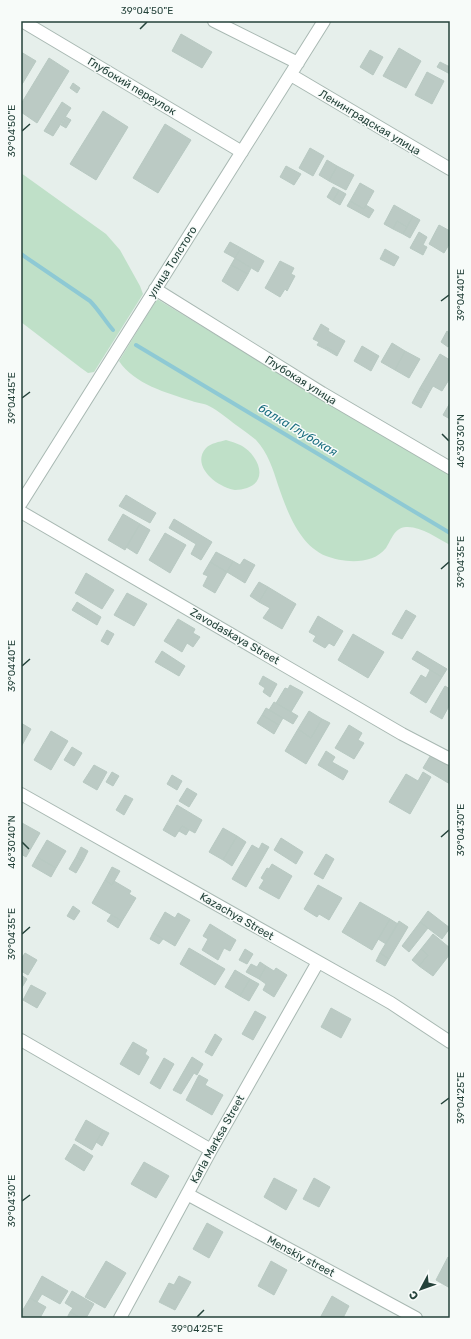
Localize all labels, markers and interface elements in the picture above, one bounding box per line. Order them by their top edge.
text: 39°04'50"E [121,5,173,17]
street label: Глубокий переулок [85,55,178,118]
street label: Ленинградская улица [317,87,423,158]
text: 39°04'50"E [6,105,18,157]
street label: улица Толстого [145,224,200,301]
text: 39°04'40"E [455,269,467,321]
street label: Глубокая улица [263,353,339,408]
text: 39°04'45"E [6,372,18,424]
water label: балка Глубокая [256,401,340,459]
text: 46°30'30"N [455,414,467,468]
text: 39°04'35"E [455,536,467,588]
street label: Zavodaskaya Street [188,606,282,668]
text: 39°04'40"E [6,640,18,692]
text: 39°04'30"E [455,804,467,856]
text: 46°30'40"N [6,815,18,869]
street label: Kazachya Street [197,890,277,943]
text: 39°04'35"E [6,908,18,960]
text: 39°04'25"E [455,1072,467,1124]
street label: Karla Marksa Street [188,1092,247,1186]
text: 39°04'30"E [6,1175,18,1227]
street label: Menskiy street [265,1233,337,1280]
north arrow [401,1269,441,1309]
text: С [406,1288,421,1302]
text: 39°04'25"E [171,1323,223,1335]

